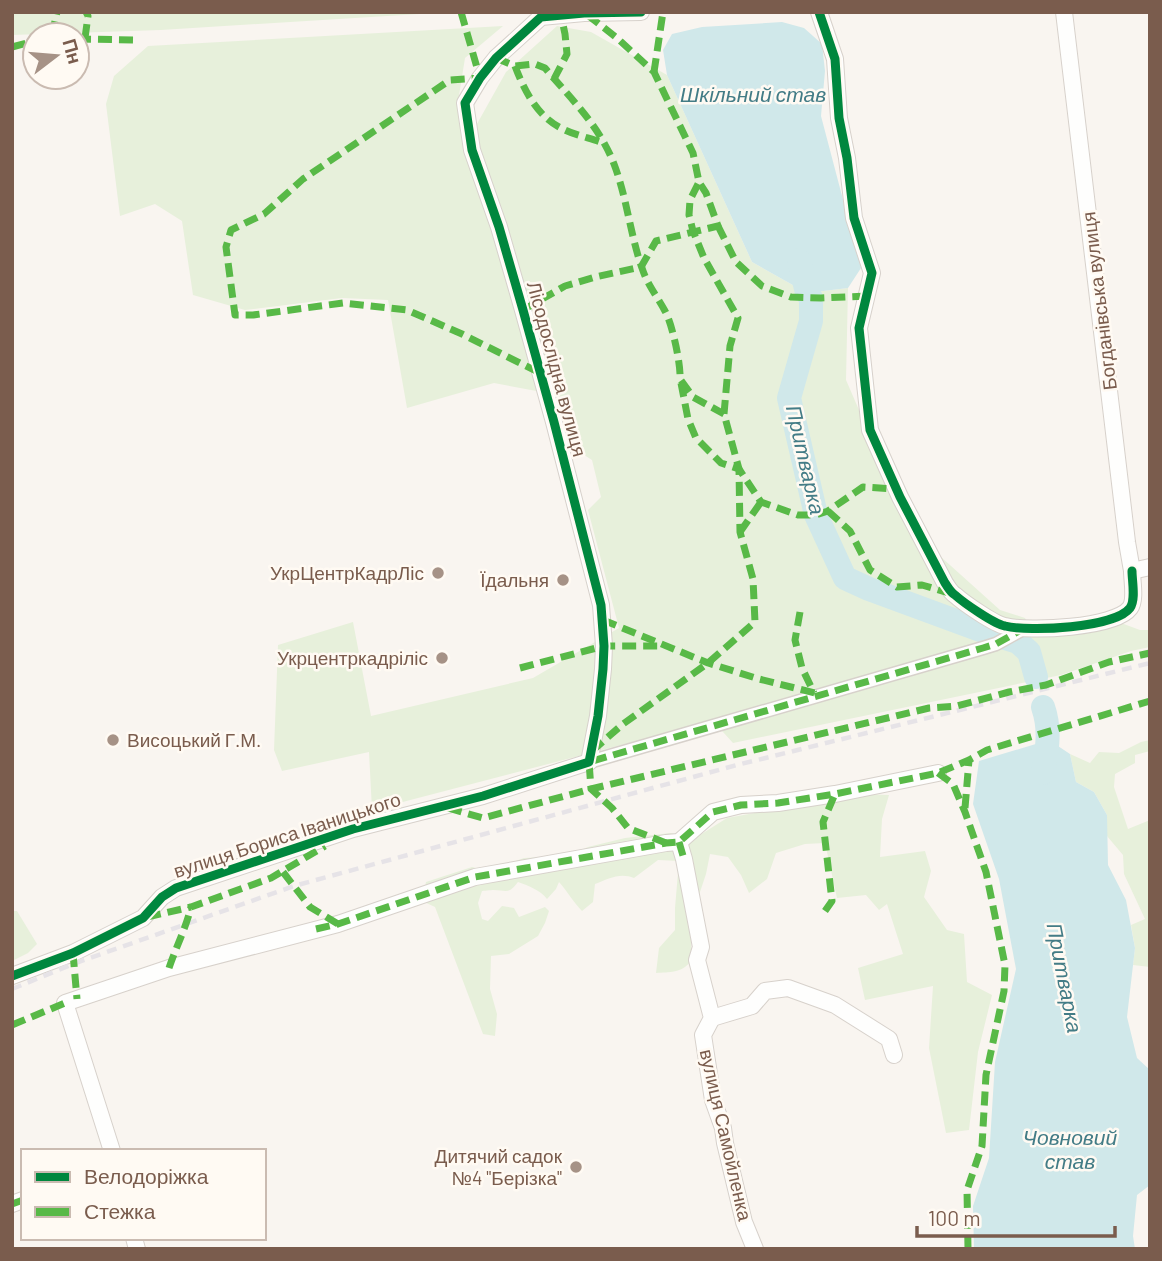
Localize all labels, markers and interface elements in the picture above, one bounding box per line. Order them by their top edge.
north arrow [21,21,91,91]
text: Пн [58,36,87,66]
water label: Шкільний став [680,81,826,106]
street label: Богданівська вулиця [1076,211,1121,392]
street label: Лісодослідна вулиця [523,279,592,459]
water label: Притварка [782,403,831,517]
place label: УкрЦентрКадрЛіс [270,561,424,584]
marker: УкрЦентрКадрЛіс [430,565,446,581]
place label: Їдальня [480,568,549,591]
marker: Їдальня [555,572,571,588]
place label: Укрцентркадріліс [277,646,428,669]
marker: Укрцентркадріліс [434,650,450,666]
place label: Висоцький Г.М. [127,728,261,751]
marker: Висоцький Г.М. [105,732,121,748]
street label: вулиця Бориса Іваницького [170,787,403,882]
water label: Притварка [1043,921,1088,1035]
street label: вулиця Самойленка [696,1047,758,1223]
water label: Човновий став [1023,1124,1117,1173]
place label: Дитячий садок №4 "Берізка" [435,1144,563,1189]
legend [21,1149,266,1240]
marker: Дитячий садок №4 "Берізка" [568,1159,584,1175]
text: Велодоріжка [84,1163,209,1188]
scale bar [917,1194,1115,1238]
text: Стежка [84,1198,156,1223]
text: 100 m [928,1205,981,1230]

